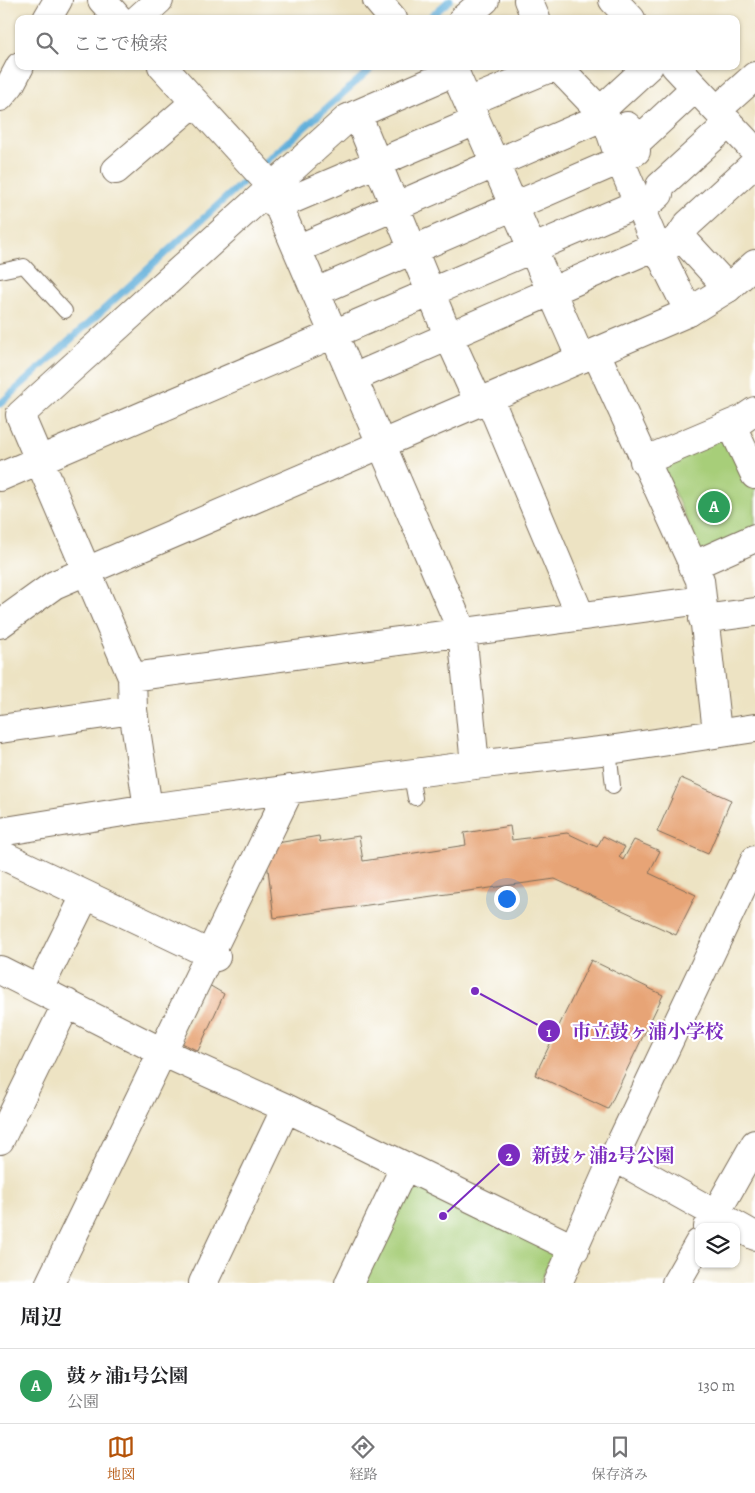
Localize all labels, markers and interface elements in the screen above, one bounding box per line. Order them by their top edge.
search box [15,15,740,70]
icon: search [33,29,61,57]
text: ここで検索 [73,31,168,57]
pin: A [698,488,730,526]
your location [494,886,520,912]
callout: 市立鼓ヶ浦小学校 [537,1014,734,1048]
text: 市立鼓ヶ浦小学校 [572,1019,724,1045]
text: 1 [546,1022,552,1042]
callout: 新鼓ヶ浦2号公園 [496,1138,684,1172]
text: 新鼓ヶ浦2号公園 [532,1143,674,1169]
text: 2 [505,1146,513,1166]
map controls [695,1223,740,1268]
button: layers [695,1223,740,1268]
text: 周辺 [20,1303,62,1331]
text: 鼓ヶ浦1号公園 [67,1363,188,1389]
text: A [31,1375,41,1397]
text: 130 m [698,1375,735,1397]
text: 公園 [67,1391,99,1413]
tab: 地図 [107,1433,135,1484]
tab: 経路 [349,1433,377,1484]
tab: 保存済み [592,1433,648,1484]

